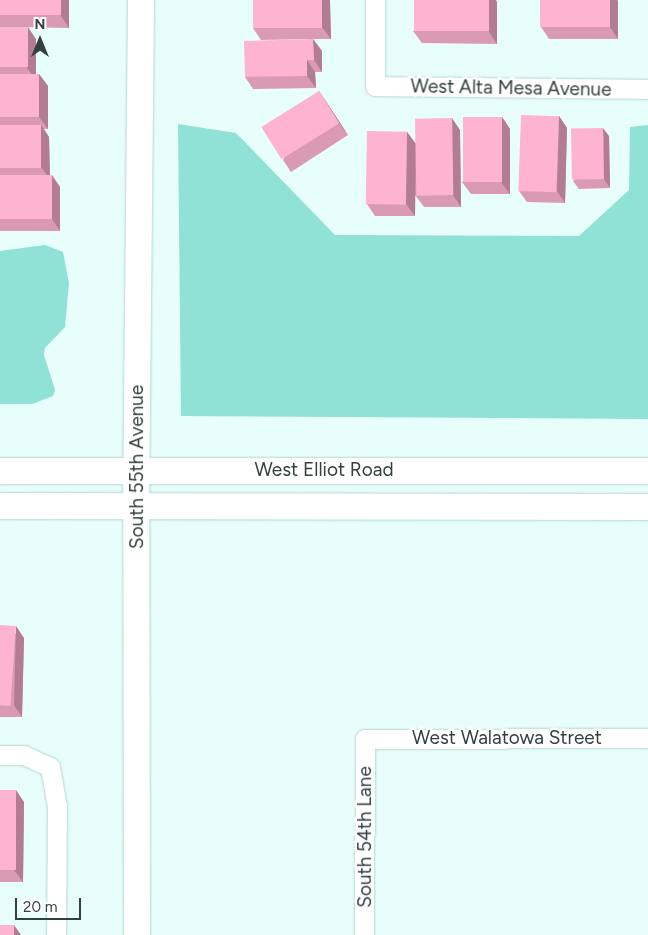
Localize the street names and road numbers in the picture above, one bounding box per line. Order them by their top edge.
street label: West Alta Mesa Avenue [410,75,612,101]
street label: South 55th Avenue [126,385,148,549]
street label: West Elliot Road [254,459,394,481]
street label: West Walatowa Street [412,727,602,749]
street label: South 54th Lane [354,766,376,908]

